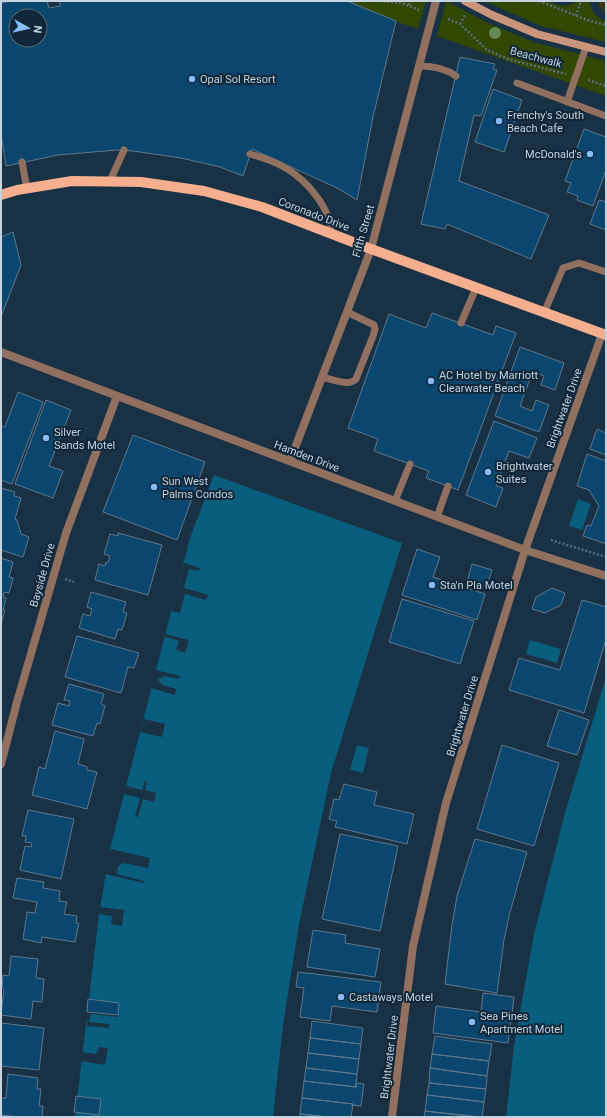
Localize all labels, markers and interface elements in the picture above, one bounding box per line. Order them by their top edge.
north arrow [8,8,48,48]
text: N [30,25,44,34]
street label: Beachwalk [509,44,564,71]
place label: Opal Sol Resort [200,73,276,86]
marker: Opal Sol Resort [187,74,197,84]
place label: Frenchy's South Beach Cafe [507,109,584,135]
marker: Frenchy's South Beach Cafe [494,116,504,126]
place label: McDonald's [525,148,582,161]
marker: McDonald's [585,149,595,159]
street label: Coronado Drive [276,195,351,234]
street label: Fifth Street [350,203,377,259]
street label: Brightwater Drive [544,366,585,450]
place label: AC Hotel by Marriott Clearwater Beach [439,369,539,395]
marker: AC Hotel by Marriott Clearwater Beach [426,376,436,386]
place label: Silver Sands Motel [54,426,115,452]
marker: Silver Sands Motel [41,433,51,443]
street label: Hamden Drive [272,438,342,475]
place label: Brightwater Suites [496,460,553,486]
marker: Brightwater Suites [483,467,493,477]
place label: Sun West Palms Condos [162,475,234,501]
marker: Sun West Palms Condos [149,482,159,492]
street label: Bayside Drive [27,542,58,609]
place label: Sta'n Pla Motel [440,579,513,592]
marker: Sta'n Pla Motel [427,580,437,590]
street label: Brightwater Drive [444,674,481,758]
place label: Castaways Motel [349,991,433,1004]
marker: Castaways Motel [336,992,346,1002]
place label: Sea Pines Apartment Motel [480,1010,563,1036]
street label: Brightwater Drive [378,1014,401,1100]
marker: Sea Pines Apartment Motel [467,1017,477,1027]

